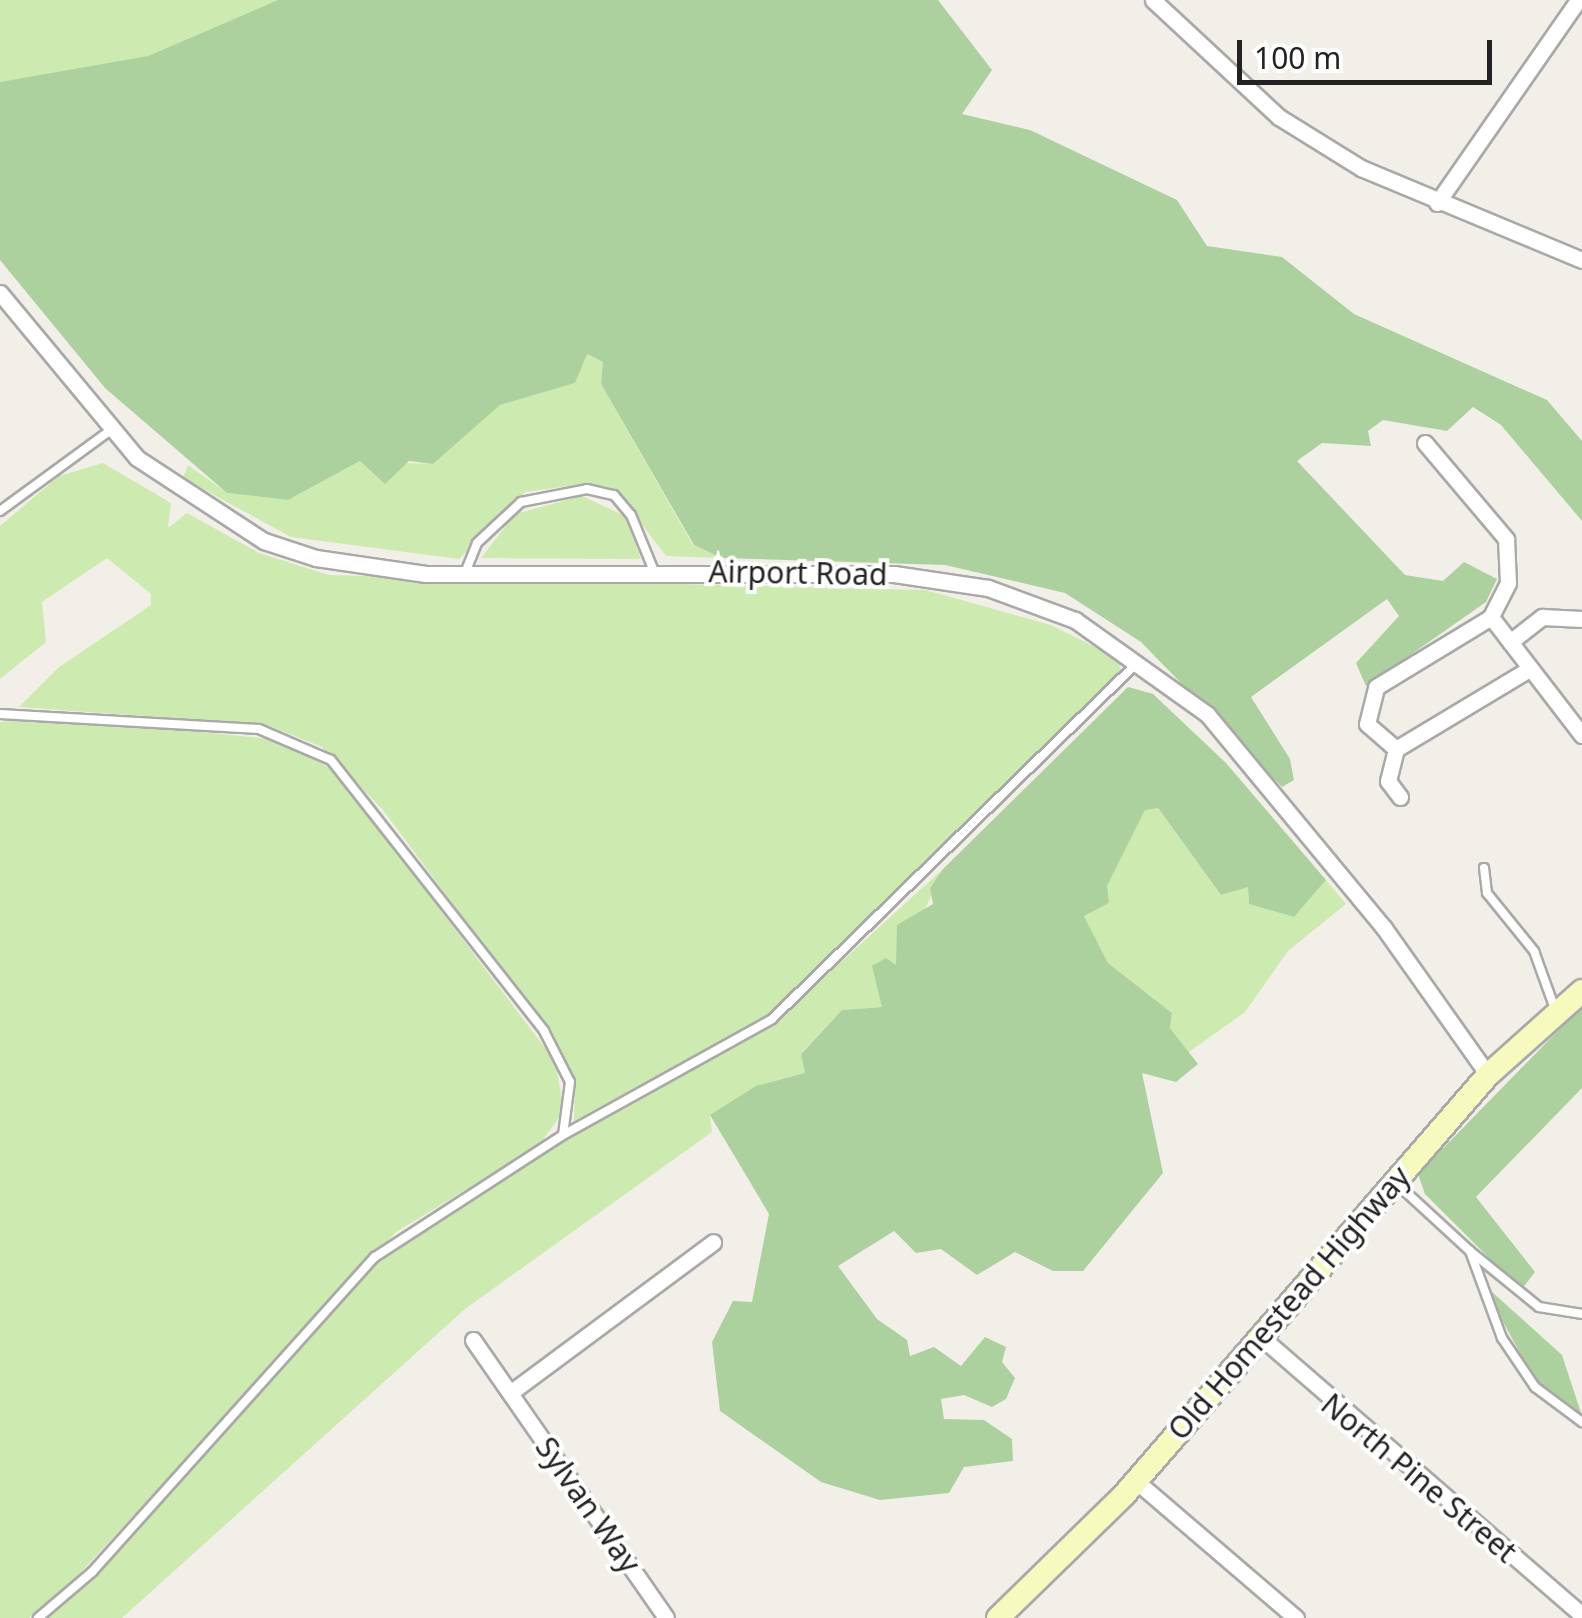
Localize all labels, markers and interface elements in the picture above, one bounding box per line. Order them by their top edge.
scale bar [1242,20,1497,82]
text: 100 m [1254,37,1341,78]
street label: Airport Road [708,553,888,593]
street label: Old Homestead Highway [1160,1159,1418,1447]
street label: North Pine Street [1314,1386,1524,1570]
street label: Sylvan Way [528,1430,648,1580]

